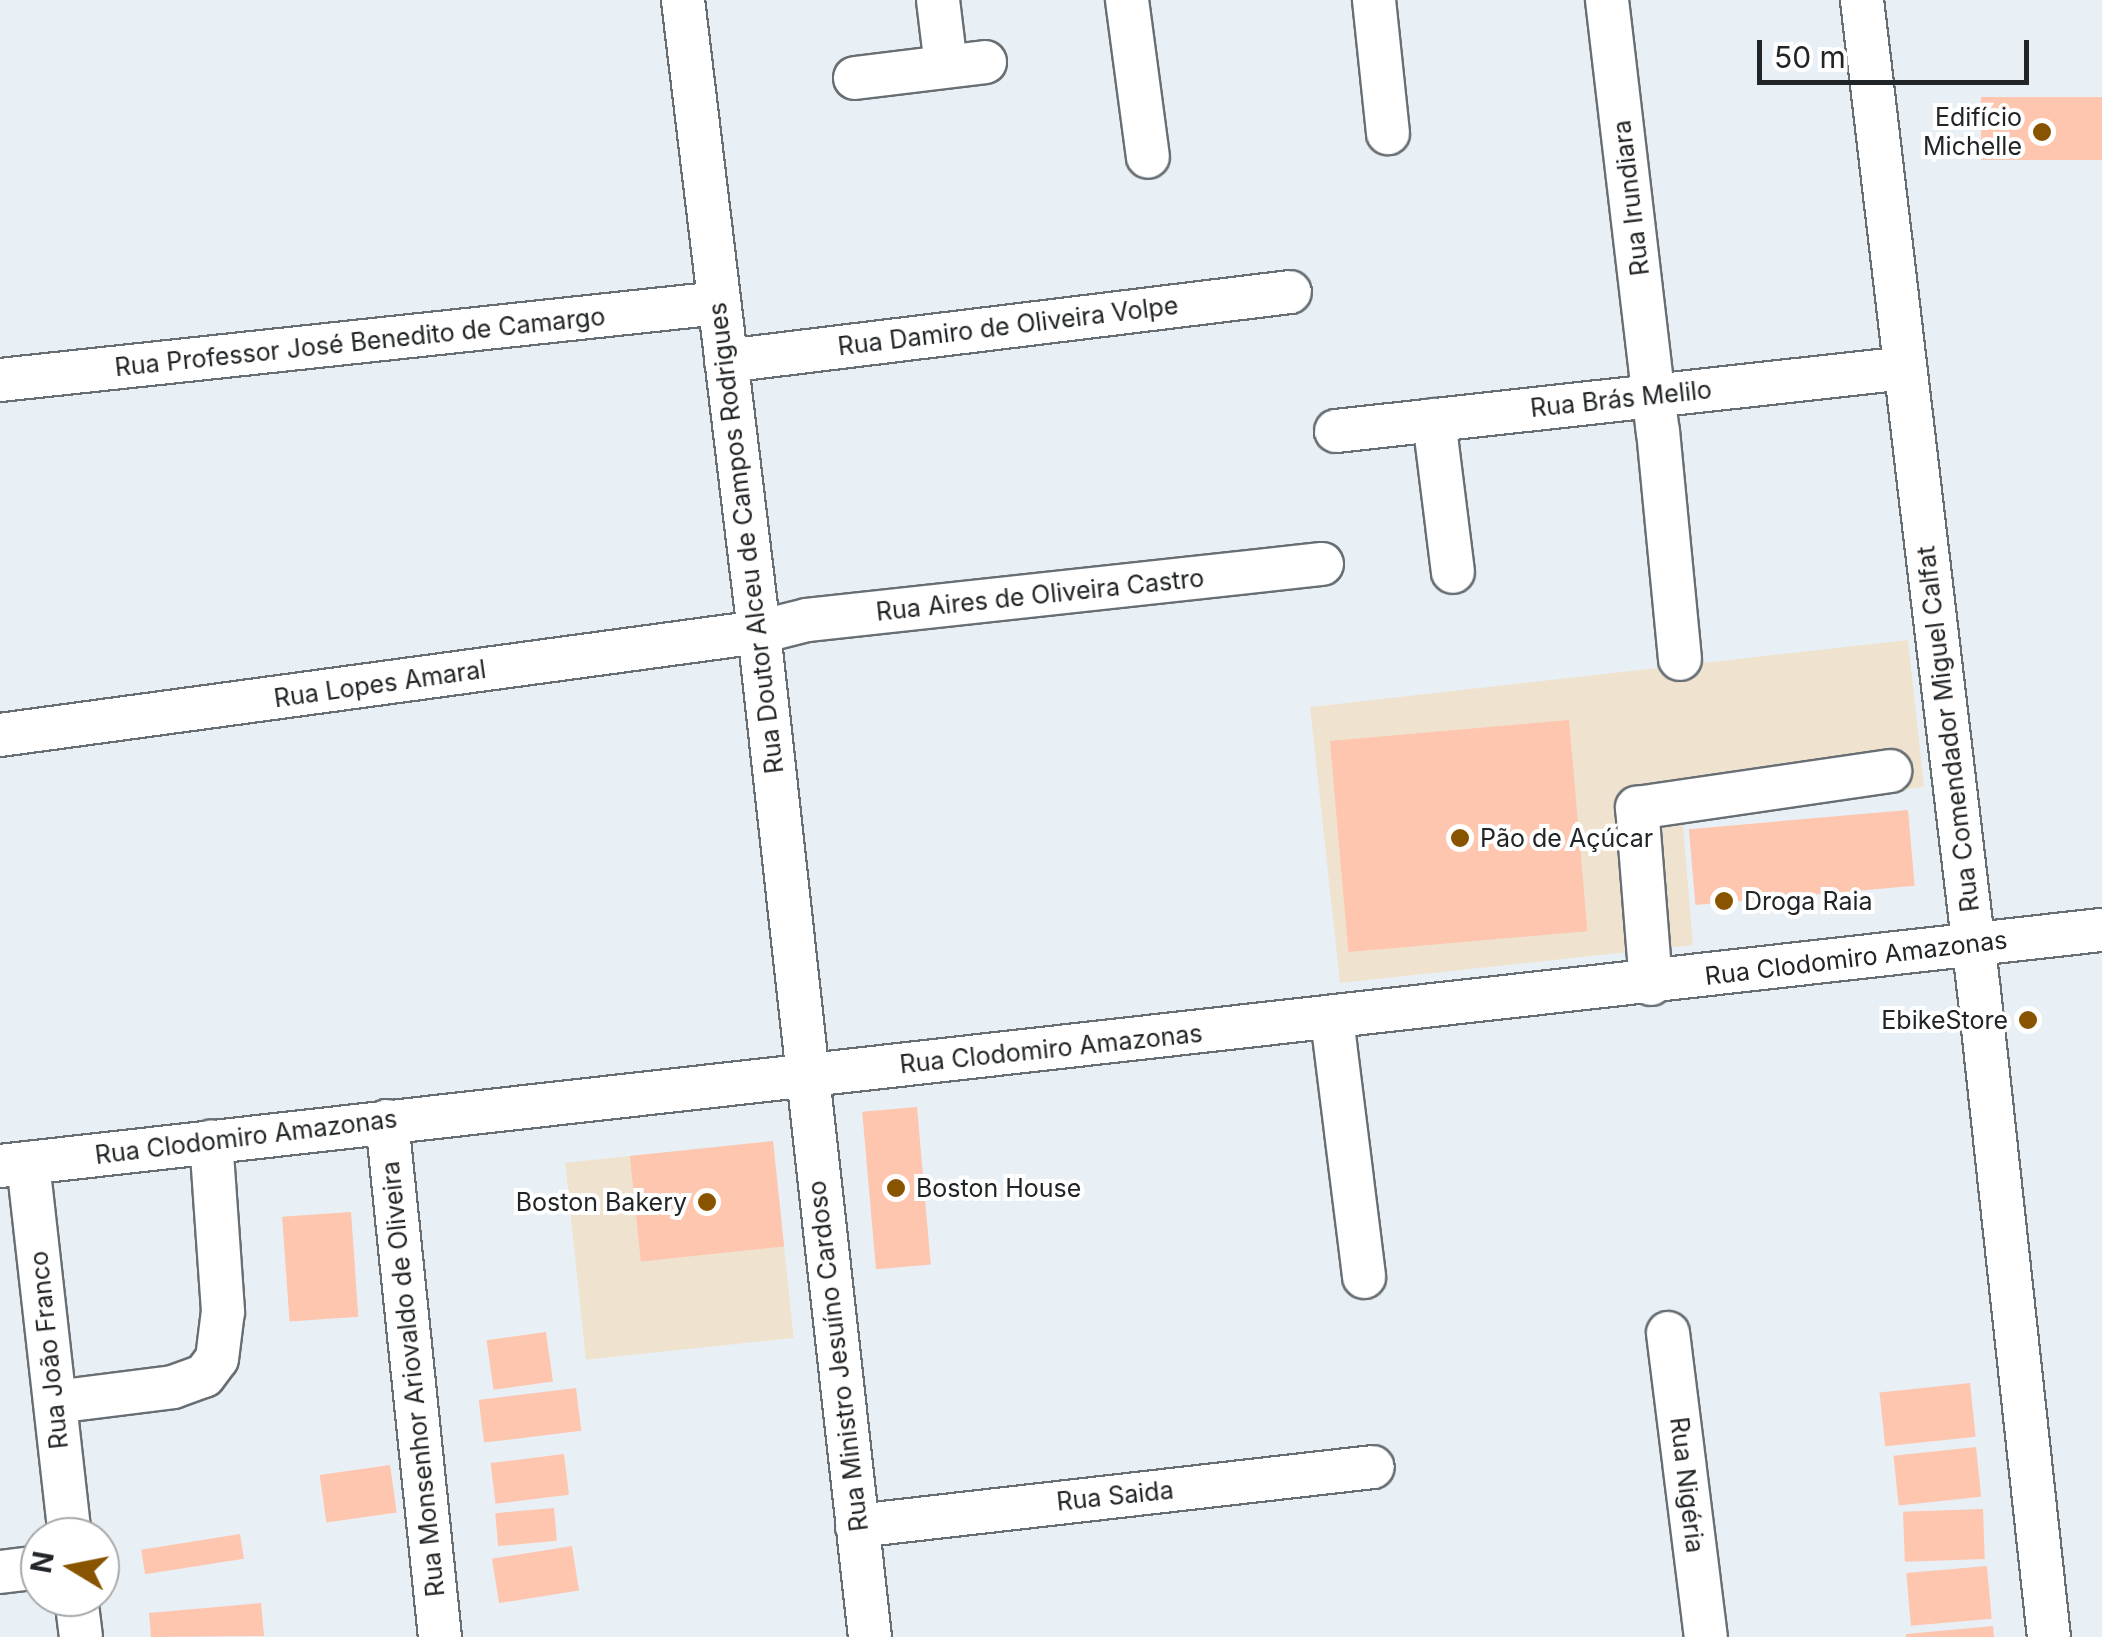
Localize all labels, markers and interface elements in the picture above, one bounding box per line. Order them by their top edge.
scale bar [1762,20,2034,82]
text: 50 m [1774,39,1846,75]
place label: Edifício Michelle [1923,103,2022,162]
street label: Rua Irundiara [1607,119,1655,277]
marker: Edifício Michelle [2031,121,2053,143]
street label: Rua Damiro de Oliveira Volpe [836,290,1180,362]
street label: Rua Professor José Benedito de Camargo [113,301,607,383]
street label: Rua Doutor Alceu de Campos Rodrigues [702,301,790,775]
street label: Rua Brás Melilo [1529,375,1713,423]
street label: Rua Comendador Miguel Calfat [1911,544,1985,914]
street label: Rua Aires de Oliveira Castro [875,563,1205,627]
street label: Rua Lopes Amaral [272,654,488,714]
place label: Pão de Açúcar [1480,823,1653,853]
marker: Pão de Açúcar [1449,827,1471,849]
place label: Droga Raia [1744,886,1873,916]
marker: Droga Raia [1713,890,1735,912]
street label: Rua Clodomiro Amazonas [1703,925,2009,991]
place label: EbikeStore [1881,1005,2008,1035]
marker: EbikeStore [2017,1009,2039,1031]
street label: Rua Clodomiro Amazonas [898,1018,1204,1080]
street label: Rua Clodomiro Amazonas [93,1104,399,1170]
street label: Rua Monsenhor Ariovaldo de Oliveira [375,1160,451,1598]
place label: Boston House [916,1173,1081,1203]
marker: Boston House [885,1177,907,1199]
street label: Rua Ministro Jesuíno Cardoso [802,1179,874,1533]
place label: Boston Bakery [516,1187,687,1217]
marker: Boston Bakery [696,1191,718,1213]
street label: Rua João Franco [24,1249,74,1451]
street label: Rua Nigéria [1664,1415,1710,1555]
street label: Rua Saida [1055,1475,1175,1517]
north arrow [20,1517,120,1617]
text: N [24,1549,61,1576]

